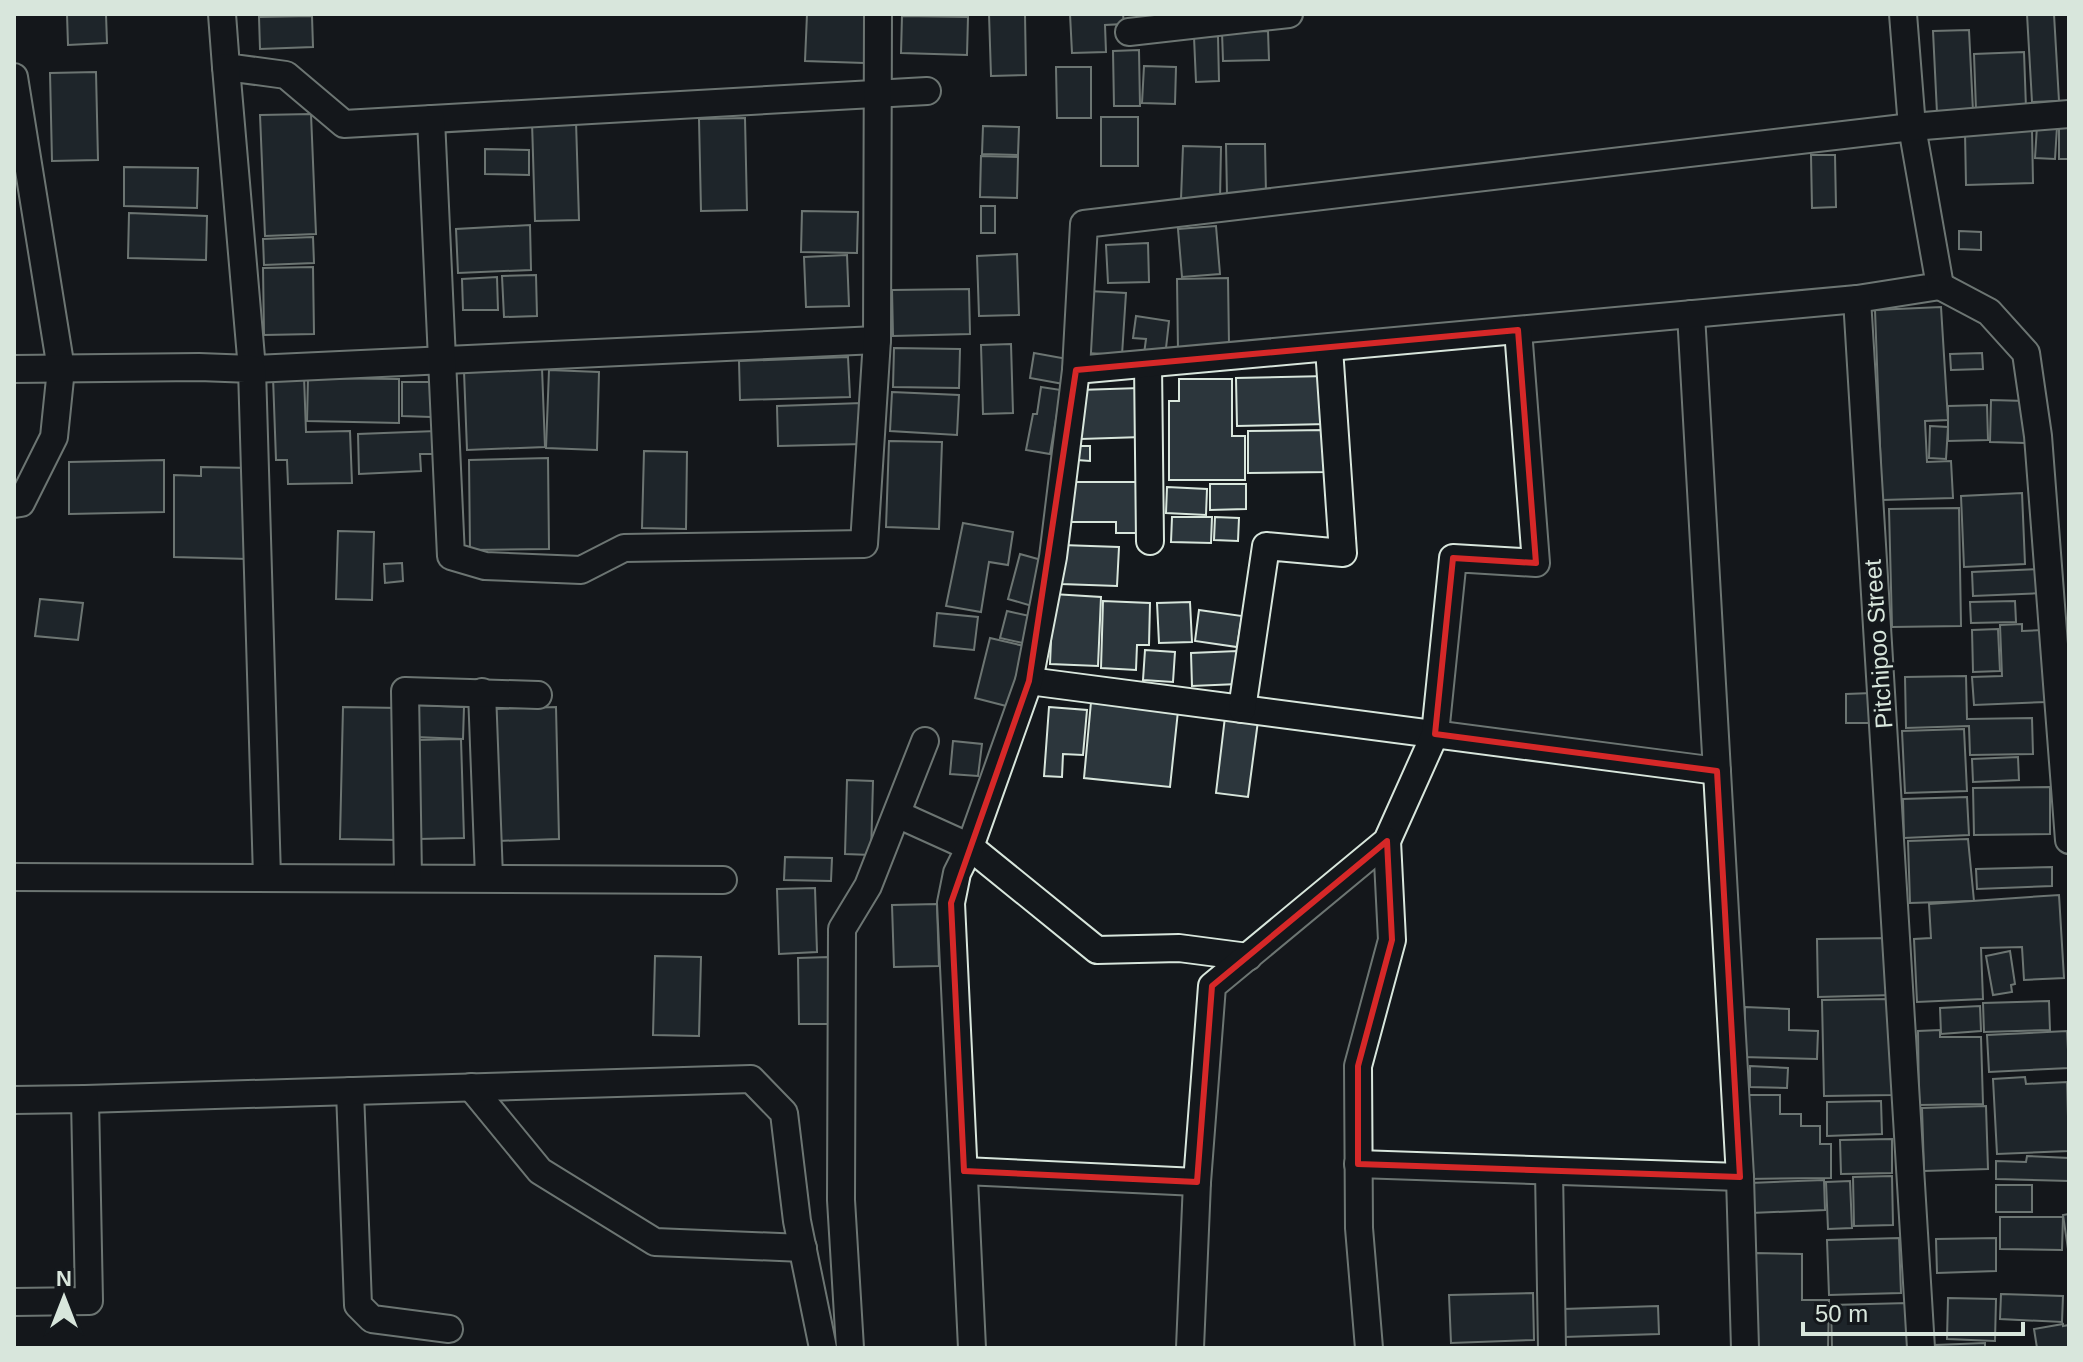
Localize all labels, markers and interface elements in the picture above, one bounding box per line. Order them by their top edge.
street label: Pitchipoo Street [1859,558,1897,729]
north arrow [24,1258,104,1338]
text: N [56,1266,72,1291]
scale bar [1803,1286,2023,1336]
text: 50 m [1815,1300,1868,1327]

